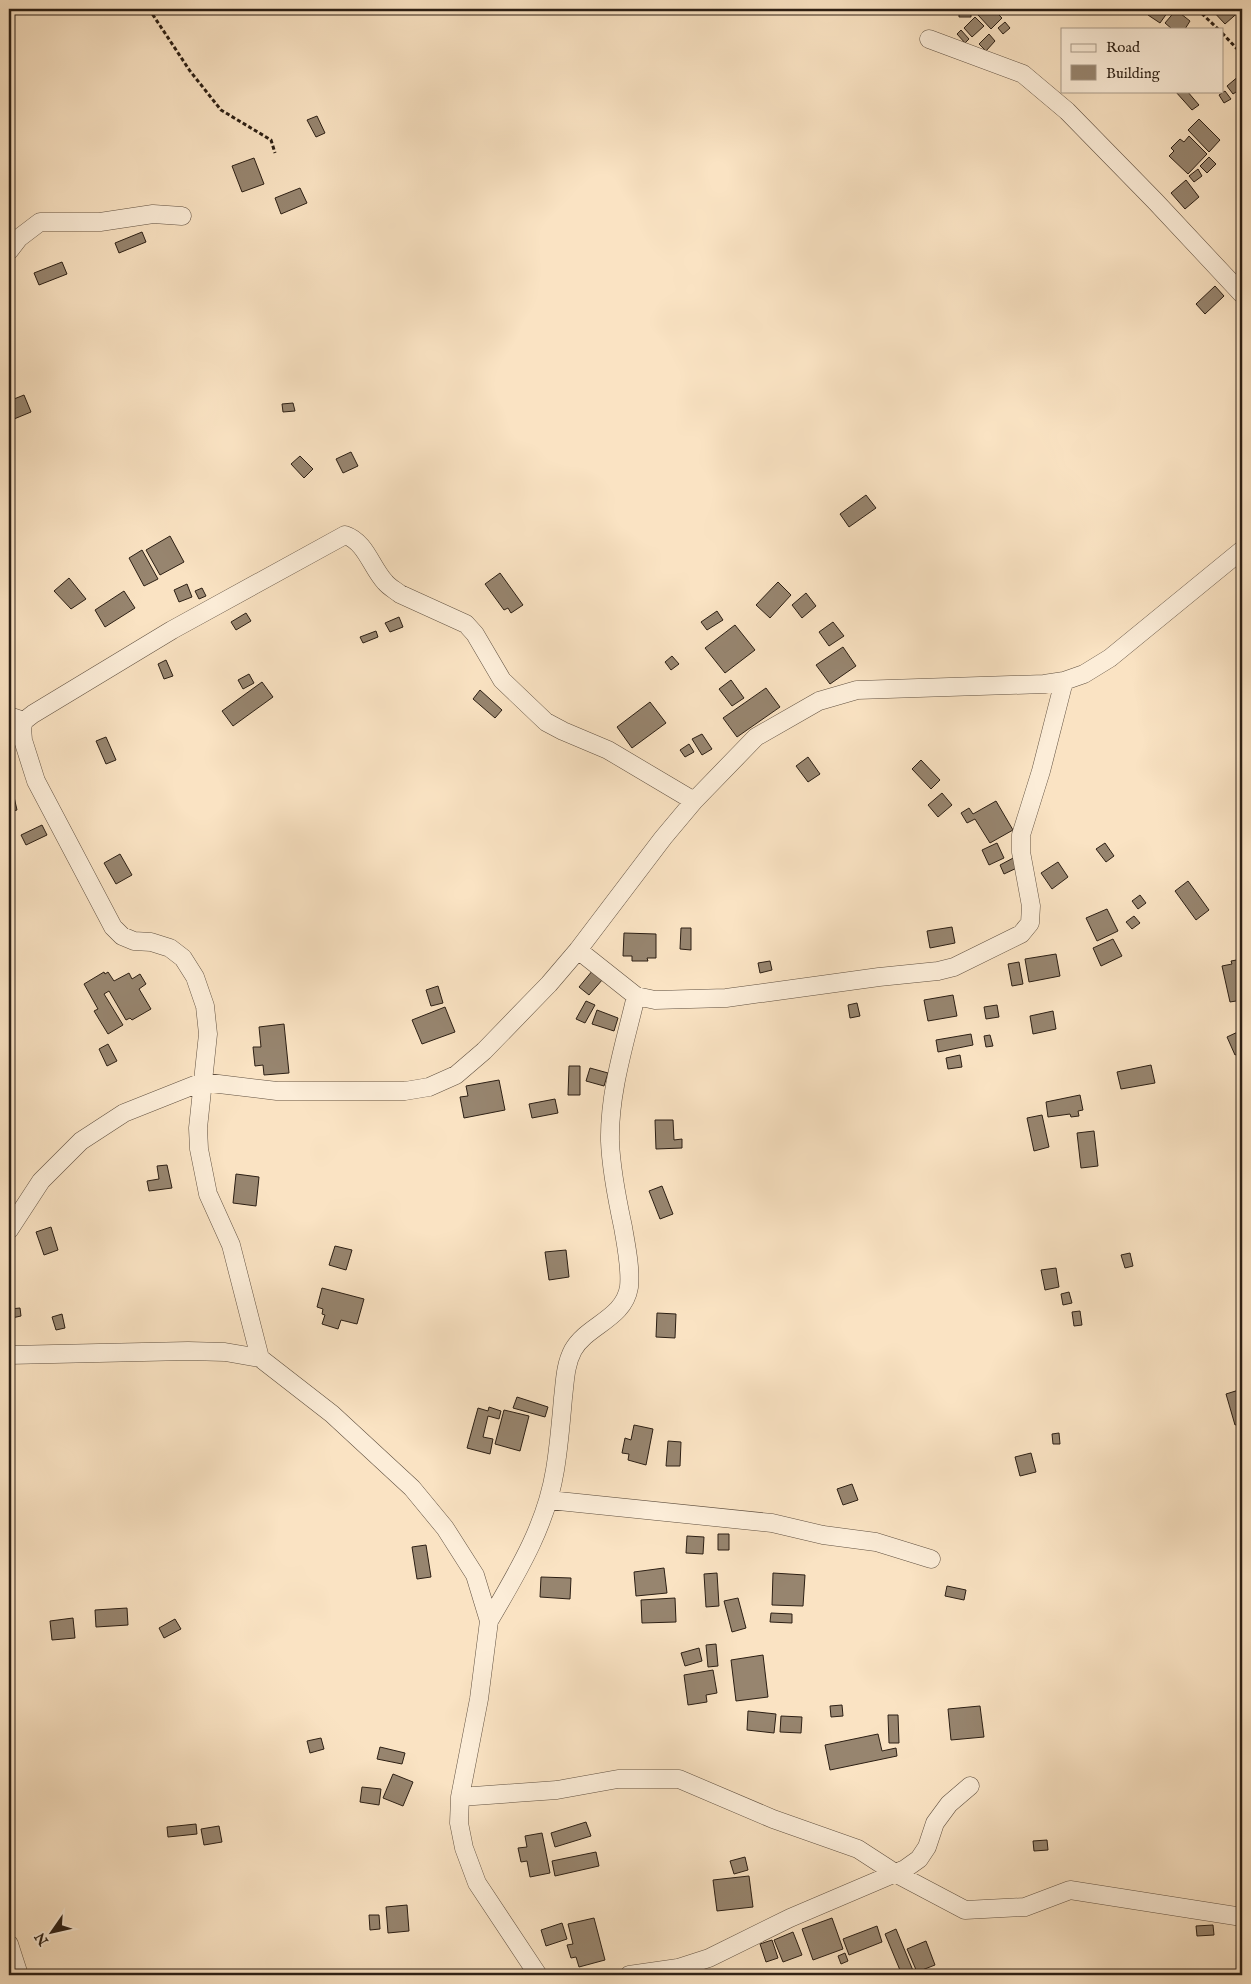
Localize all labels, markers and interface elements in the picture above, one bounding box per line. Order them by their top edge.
legend [1061,28,1224,92]
text: Road [1106,38,1141,57]
text: Building [1106,64,1161,83]
north arrow [28,1906,78,1956]
text: N [31,1929,53,1950]

